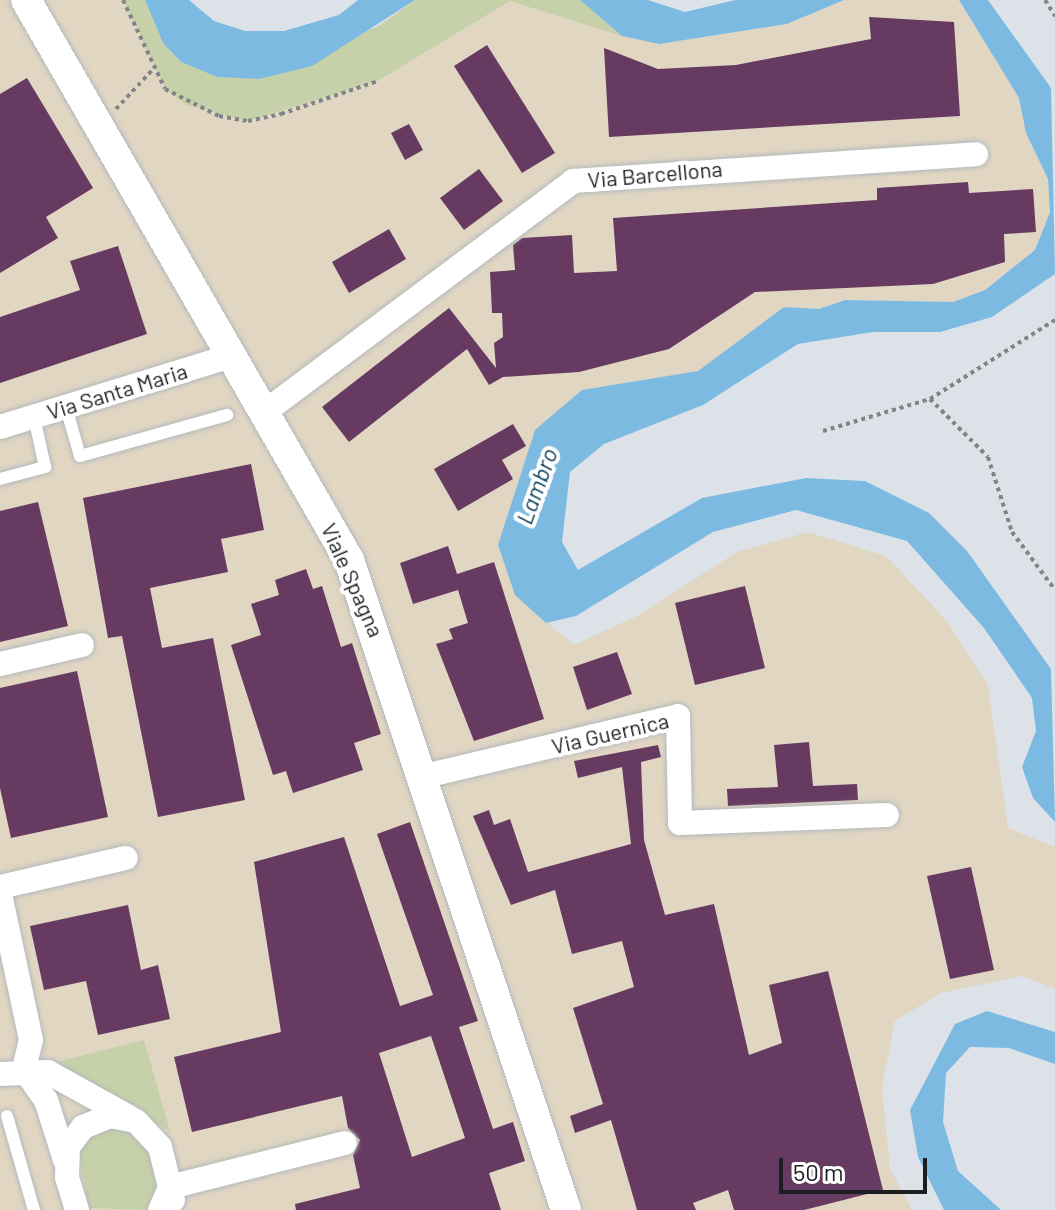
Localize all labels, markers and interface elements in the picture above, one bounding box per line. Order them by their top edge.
street label: Via Barcellona [586,155,724,193]
street label: Via Santa Maria [44,357,190,425]
water label: Lambro [509,444,563,528]
street label: Viale Spagna [316,519,390,641]
street label: Via Guernica [549,707,671,759]
scale bar [783,1142,931,1192]
text: 50 m [793,1157,844,1186]

